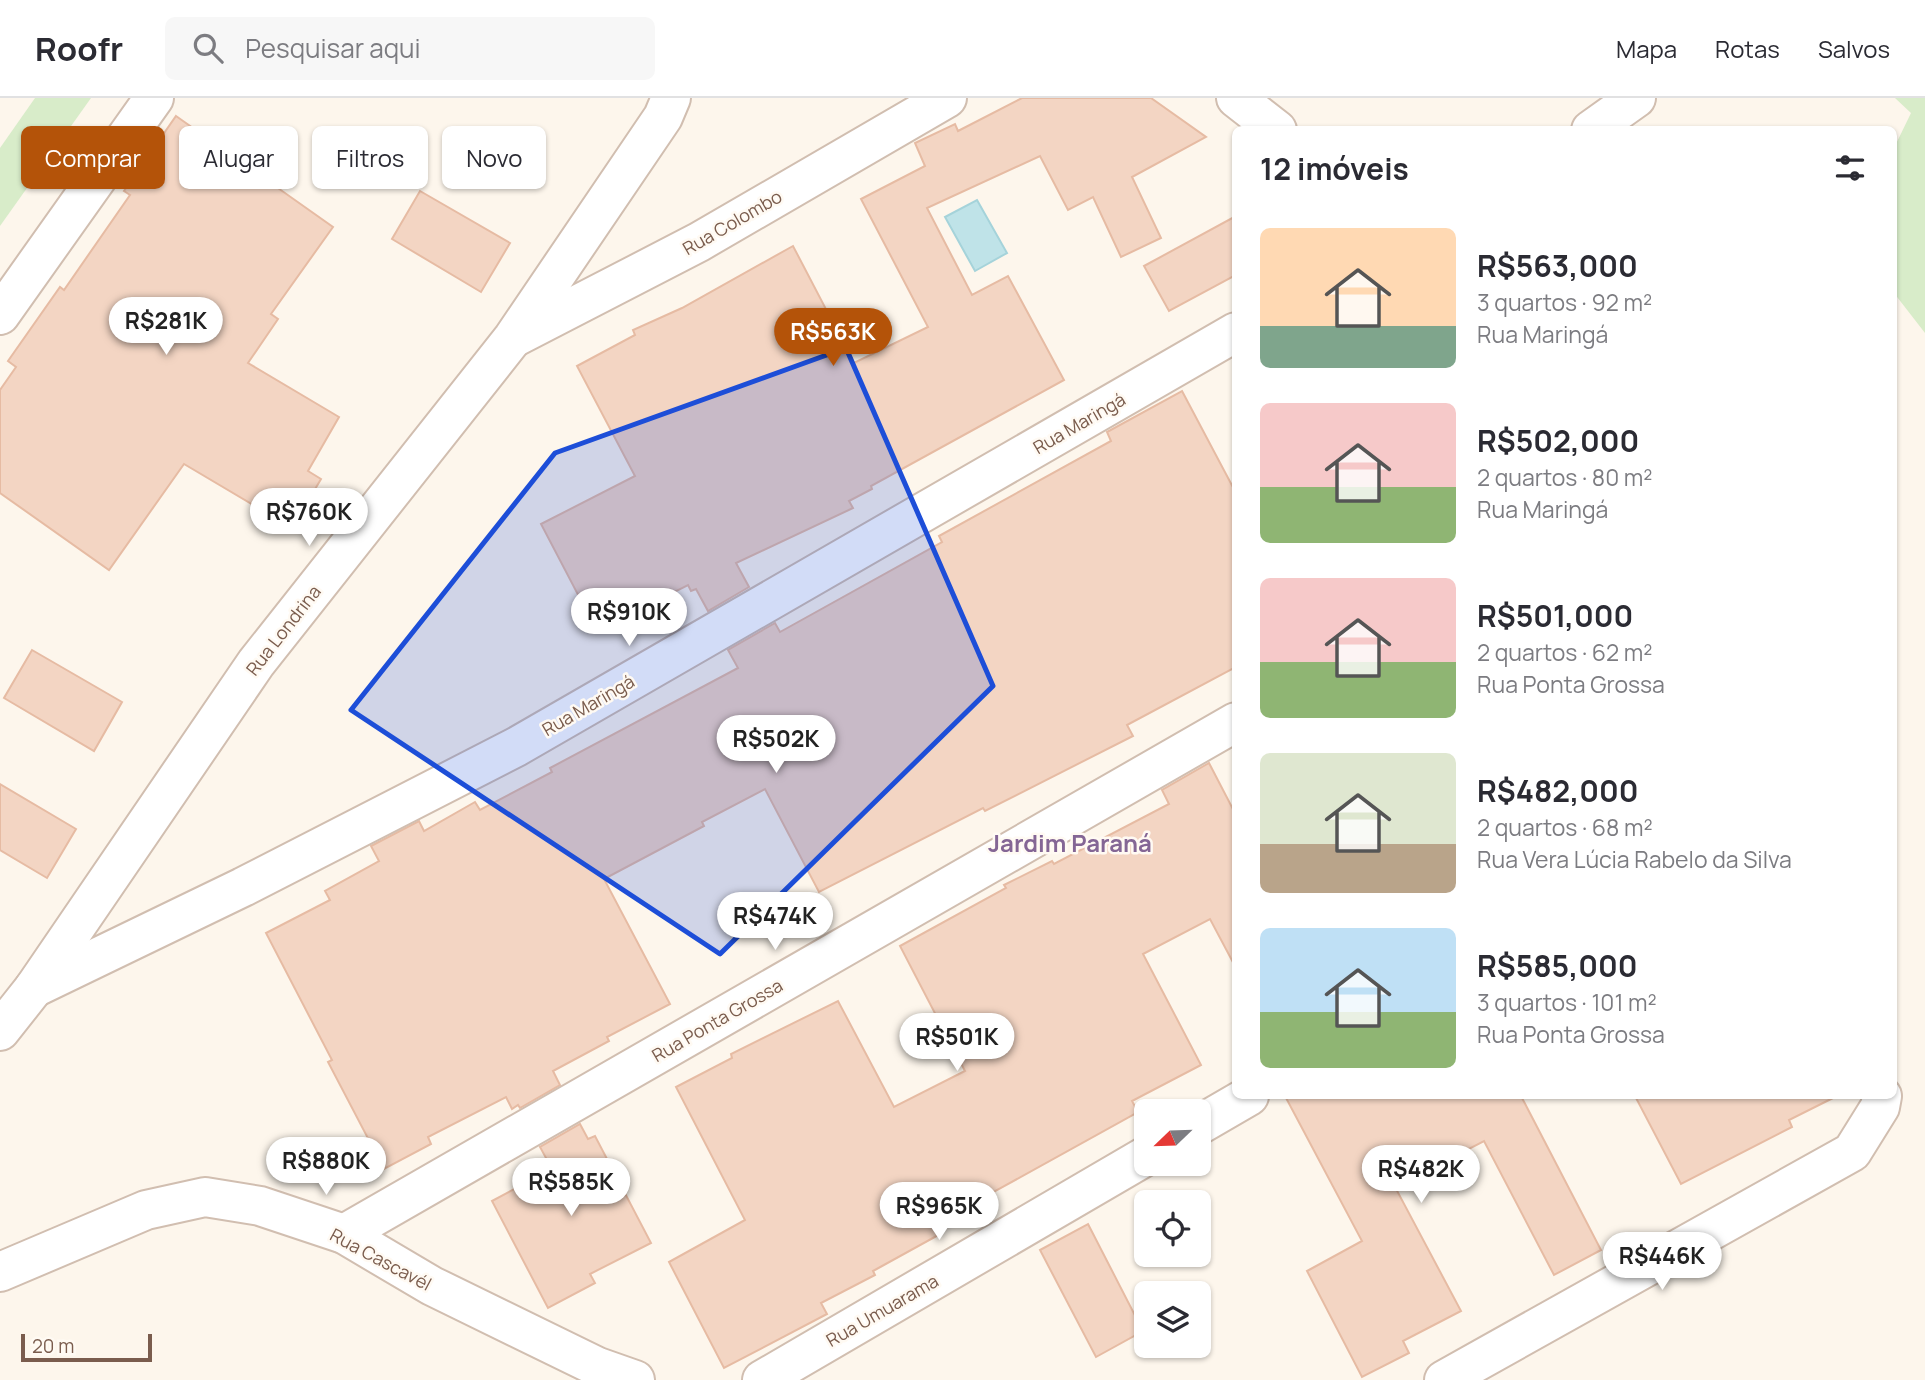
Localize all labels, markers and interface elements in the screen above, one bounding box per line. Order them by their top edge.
search box [165,17,655,80]
text: Roofr [35,26,123,71]
icon: search [189,29,227,67]
text: Pesquisar aqui [245,30,421,66]
text: Mapa [1616,32,1677,65]
text: Rotas [1715,32,1780,65]
text: Salvos [1818,32,1890,65]
chip: Comprar [21,126,165,189]
chip: Alugar [179,126,298,189]
chip: Filtros [312,126,428,189]
chip: Novo [442,126,546,189]
text: 12 imóveis [1260,148,1409,189]
icon: filters [1831,149,1869,187]
street label: Rua Colombo [678,184,786,260]
text: R$563,000 [1477,245,1638,286]
icon: home [1316,256,1400,340]
text: 3 quartos · 92 m² [1477,286,1652,318]
pin: R$281K [109,298,223,357]
text: R$281K [125,304,207,336]
pin: R$563K [776,308,890,368]
text: R$563K [790,315,876,347]
text: Rua Maringá [1477,318,1608,350]
street label: Rua Maringá [1028,387,1130,459]
text: R$502,000 [1477,420,1639,461]
icon: home [1316,431,1400,515]
text: 2 quartos · 80 m² [1477,461,1652,493]
pin: R$760K [252,489,366,548]
text: Rua Maringá [1477,493,1608,525]
text: R$760K [266,495,352,527]
street label: Rua Londrina [240,580,326,680]
pin: R$910K [572,588,686,648]
text: R$910K [587,595,671,627]
text: R$501,000 [1477,595,1633,636]
icon: home [1316,606,1400,690]
text: 2 quartos · 62 m² [1477,636,1652,668]
text: Rua Ponta Grossa [1477,668,1665,700]
street label: Rua Maringá [537,669,639,741]
pin: R$502K [719,716,833,775]
text: R$502K [733,722,819,754]
text: R$482,000 [1477,770,1638,811]
icon: home [1316,781,1400,865]
text: 2 quartos · 68 m² [1477,811,1653,843]
district label: Jardim Paraná [988,826,1152,859]
text: Rua Vera Lúcia Rabelo da Silva [1477,843,1792,875]
pin: R$474K [718,892,832,952]
text: R$474K [733,899,817,931]
text: R$585,000 [1477,945,1638,986]
icon: home [1316,956,1400,1040]
street label: Rua Ponta Grossa [647,973,787,1067]
text: 3 quartos · 101 m² [1477,986,1657,1018]
pin: R$501K [900,1014,1014,1073]
text: Rua Ponta Grossa [1477,1018,1665,1050]
text: R$501K [915,1020,999,1052]
north arrow [1134,1099,1211,1176]
map controls [1134,1099,1211,1358]
pin: R$880K [269,1138,383,1197]
text: R$880K [282,1144,370,1176]
pin: R$482K [1364,1146,1478,1205]
text: R$482K [1378,1152,1464,1184]
pin: R$585K [514,1158,628,1218]
text: R$585K [528,1165,614,1197]
pin: R$965K [882,1182,996,1242]
text: R$965K [896,1189,982,1221]
button: locate [1134,1190,1211,1267]
street label: Rua Cascavél [326,1222,436,1296]
pin: R$446K [1605,1232,1719,1292]
text: R$446K [1619,1239,1705,1271]
street label: Rua Umuarama [822,1268,942,1352]
button: layers [1134,1281,1211,1358]
scale bar [21,1331,152,1363]
text: 20 m [32,1333,74,1359]

